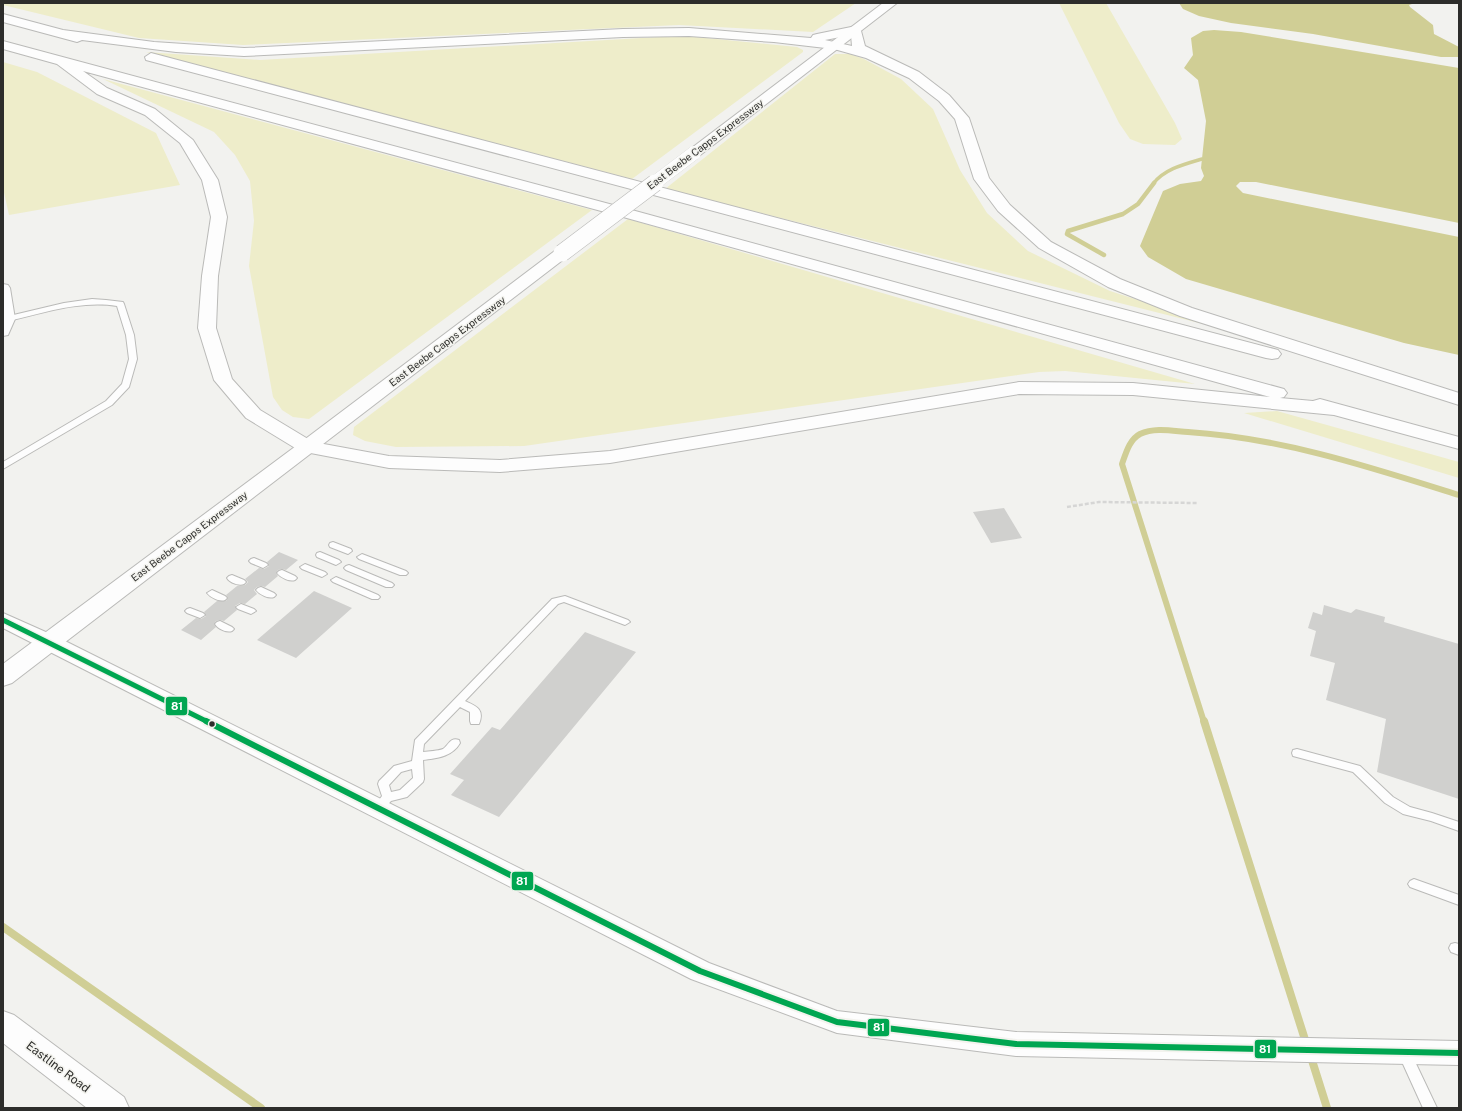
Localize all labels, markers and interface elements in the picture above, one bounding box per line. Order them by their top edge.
street label: East Beebe Capps Expressway [645,96,766,192]
street label: East Beebe Capps Expressway [387,293,508,389]
street label: East Beebe Capps Expressway [129,488,250,584]
line badge: 81 [165,696,188,716]
text: 81 [171,700,183,712]
unlabelled marker [207,719,217,729]
line badge: 81 [511,871,534,891]
text: 81 [516,875,528,887]
line badge: 81 [867,1018,890,1037]
text: 81 [873,1021,885,1033]
street label: Eastline Road [23,1038,93,1096]
line badge: 81 [1254,1039,1277,1059]
text: 81 [1259,1043,1271,1055]

